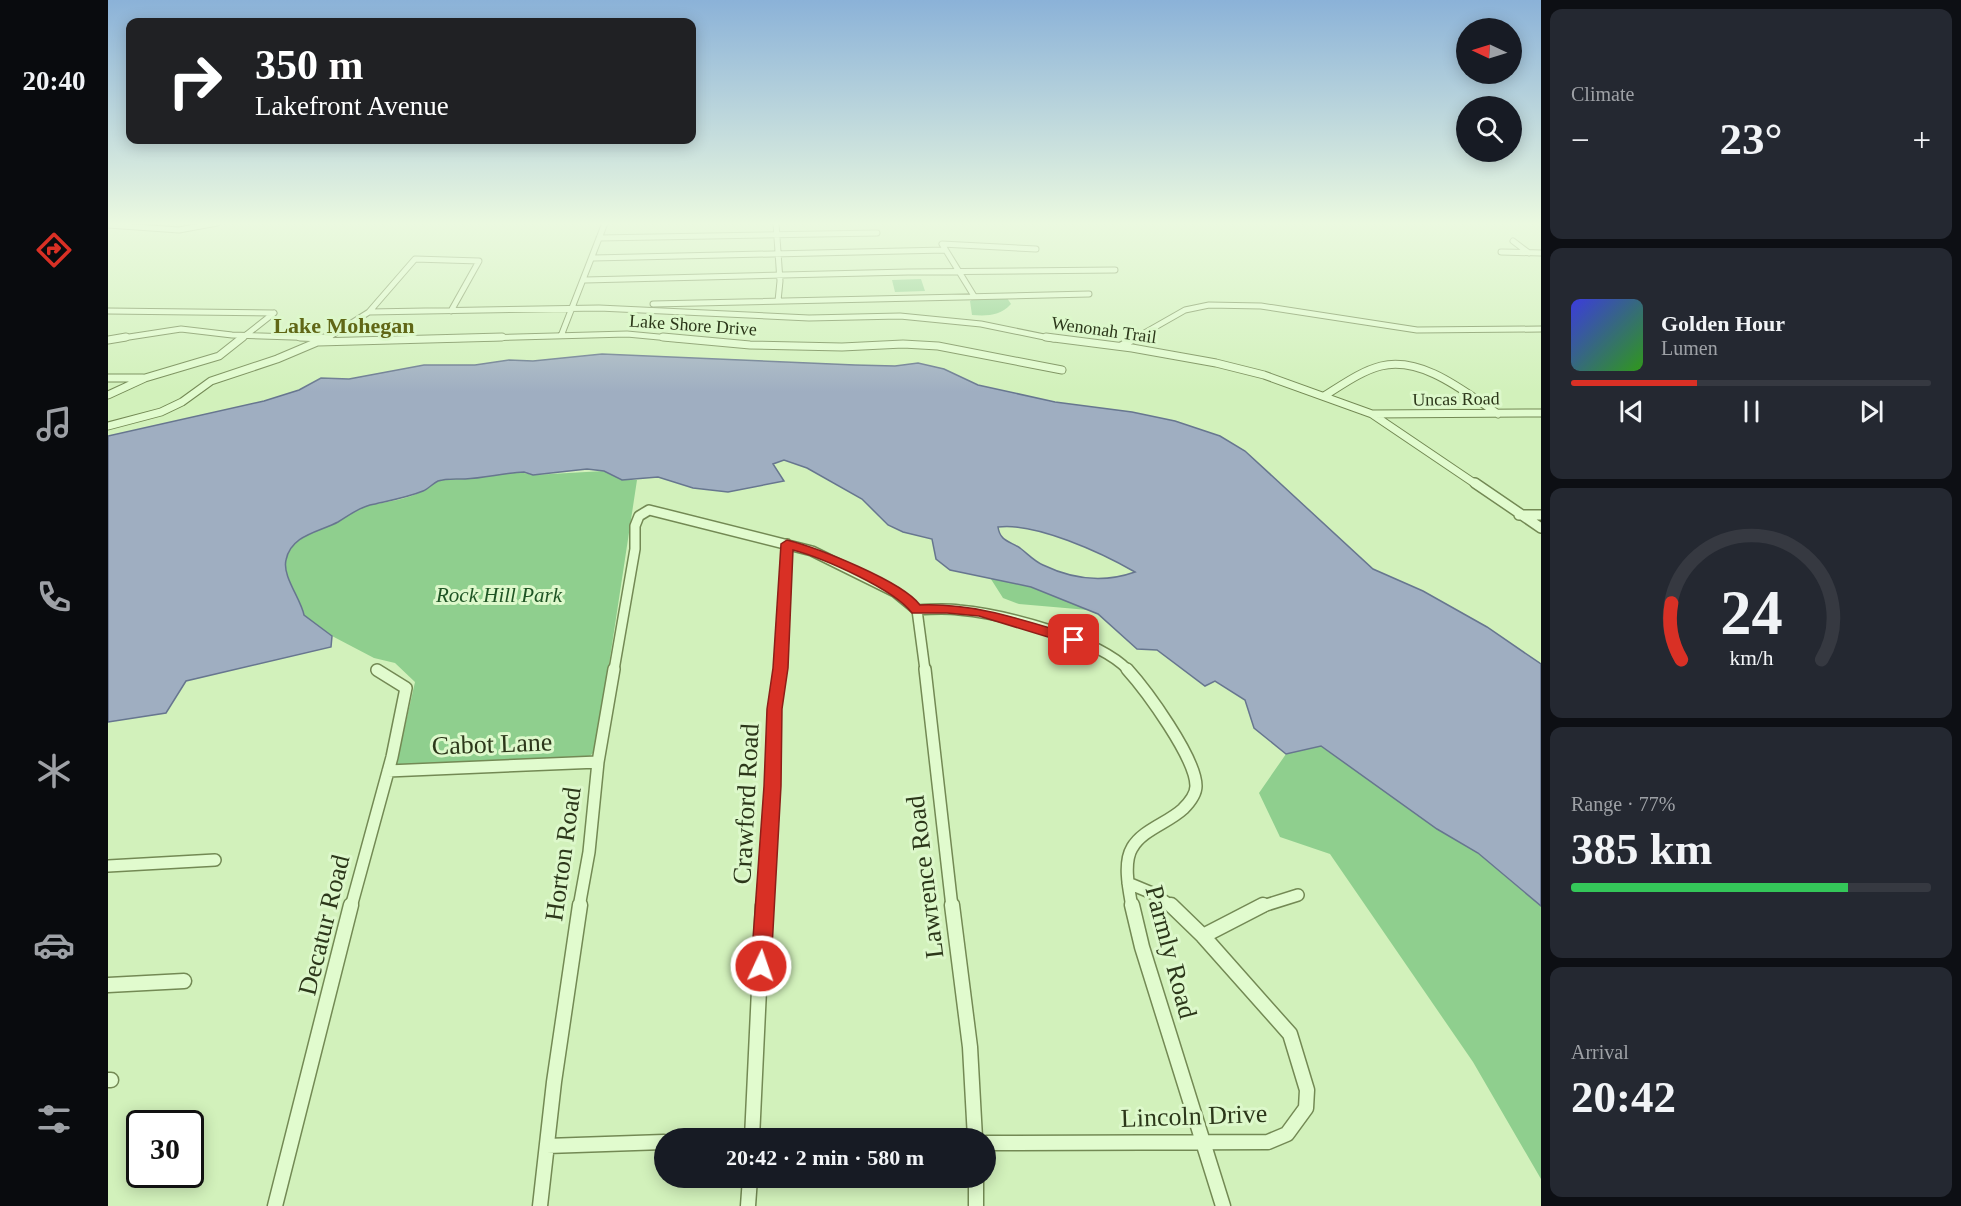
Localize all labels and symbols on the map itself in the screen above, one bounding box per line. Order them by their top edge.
north arrow [1456,18,1522,84]
street label: Lake Shore Drive [628,311,758,339]
district label: Lake Mohegan [273,313,415,338]
street label: Wenonah Trail [1050,313,1158,347]
street label: Uncas Road [1412,388,1500,410]
park label: Rock Hill Park [435,583,563,607]
pin [1048,614,1099,665]
street label: Crawford Road [727,723,765,885]
street label: Cabot Lane [431,727,553,761]
street label: Horton Road [539,785,587,923]
street label: Lawrence Road [901,794,949,960]
street label: Decatur Road [293,852,355,998]
street label: Parmly Road [1139,882,1203,1022]
position arrow [729,934,793,998]
street label: Lincoln Drive [1120,1099,1268,1133]
speed limit sign: 30 [126,1110,204,1188]

